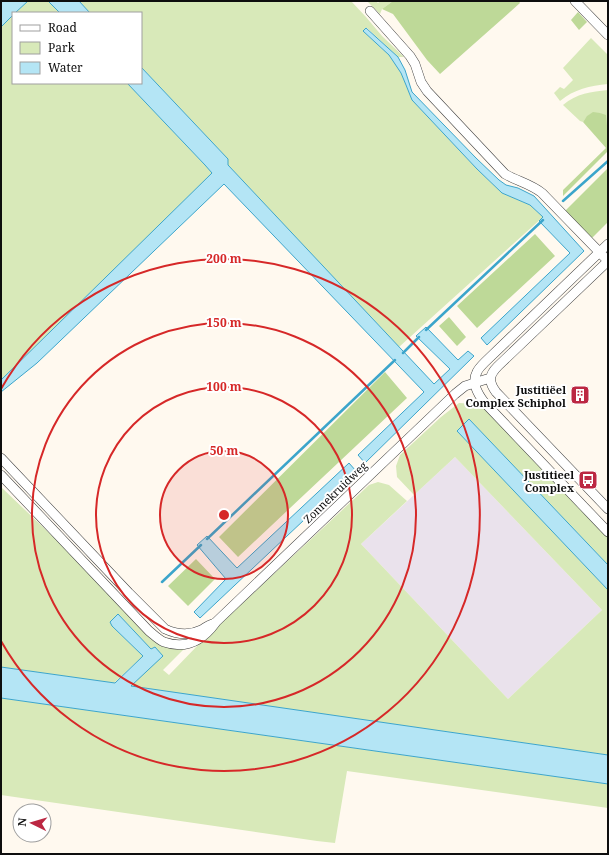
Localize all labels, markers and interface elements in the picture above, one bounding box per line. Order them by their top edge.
legend [12,12,142,84]
text: Road [48,19,78,36]
text: Park [48,39,76,56]
text: Water [48,59,83,76]
text: 200 m [206,250,242,267]
text: 150 m [206,314,242,331]
text: 100 m [206,378,242,395]
place label: Justitiëel Complex Schiphol [465,382,566,410]
building icon: Justitiëel Complex Schiphol [569,384,591,406]
text: 50 m [210,442,238,459]
street label: Zonnekruidweg [300,458,370,526]
place label: Justitieel Complex [523,467,575,495]
bus stop icon: Justitieel Complex [577,469,599,491]
centre of rings [217,508,231,522]
north arrow [12,803,52,843]
text: N [14,817,29,827]

